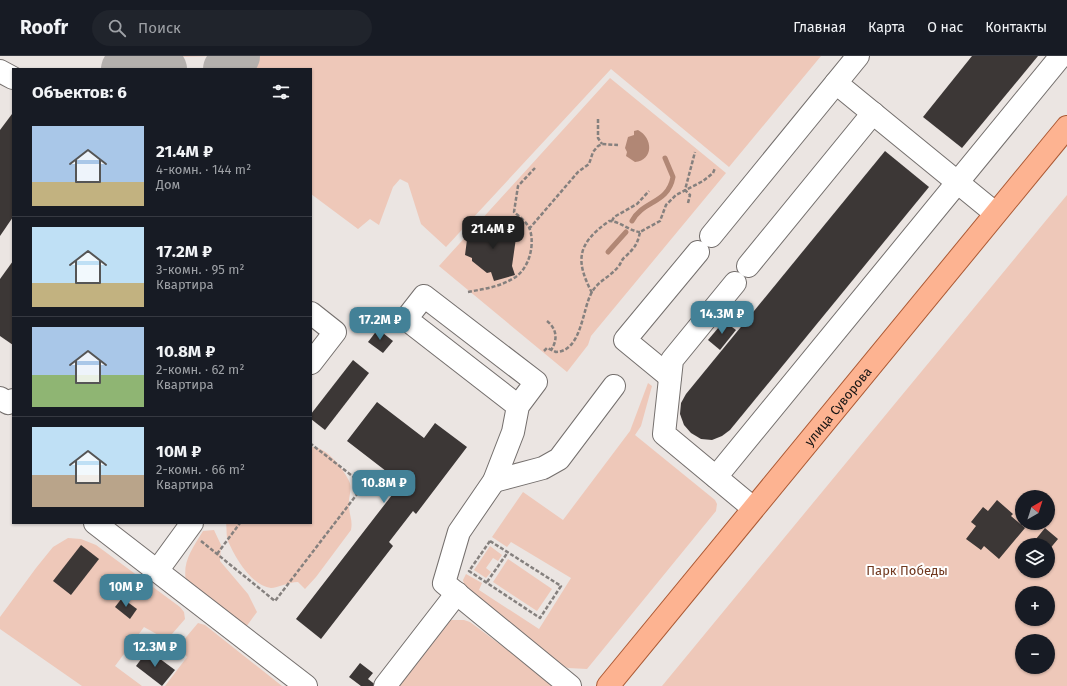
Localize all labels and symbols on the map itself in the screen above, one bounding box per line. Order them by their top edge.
pin: 21.4M ₽ [456,216,530,250]
pin: 14.3M ₽ [685,301,759,335]
pin: 17.2M ₽ [343,307,417,341]
street label: улица Суворова [801,364,874,449]
pin: 10.8M ₽ [347,470,421,504]
north arrow [1015,490,1055,530]
park label: Парк Победы [866,563,948,578]
pin: 10M ₽ [98,574,154,608]
pin: 12.3M ₽ [118,634,192,668]

